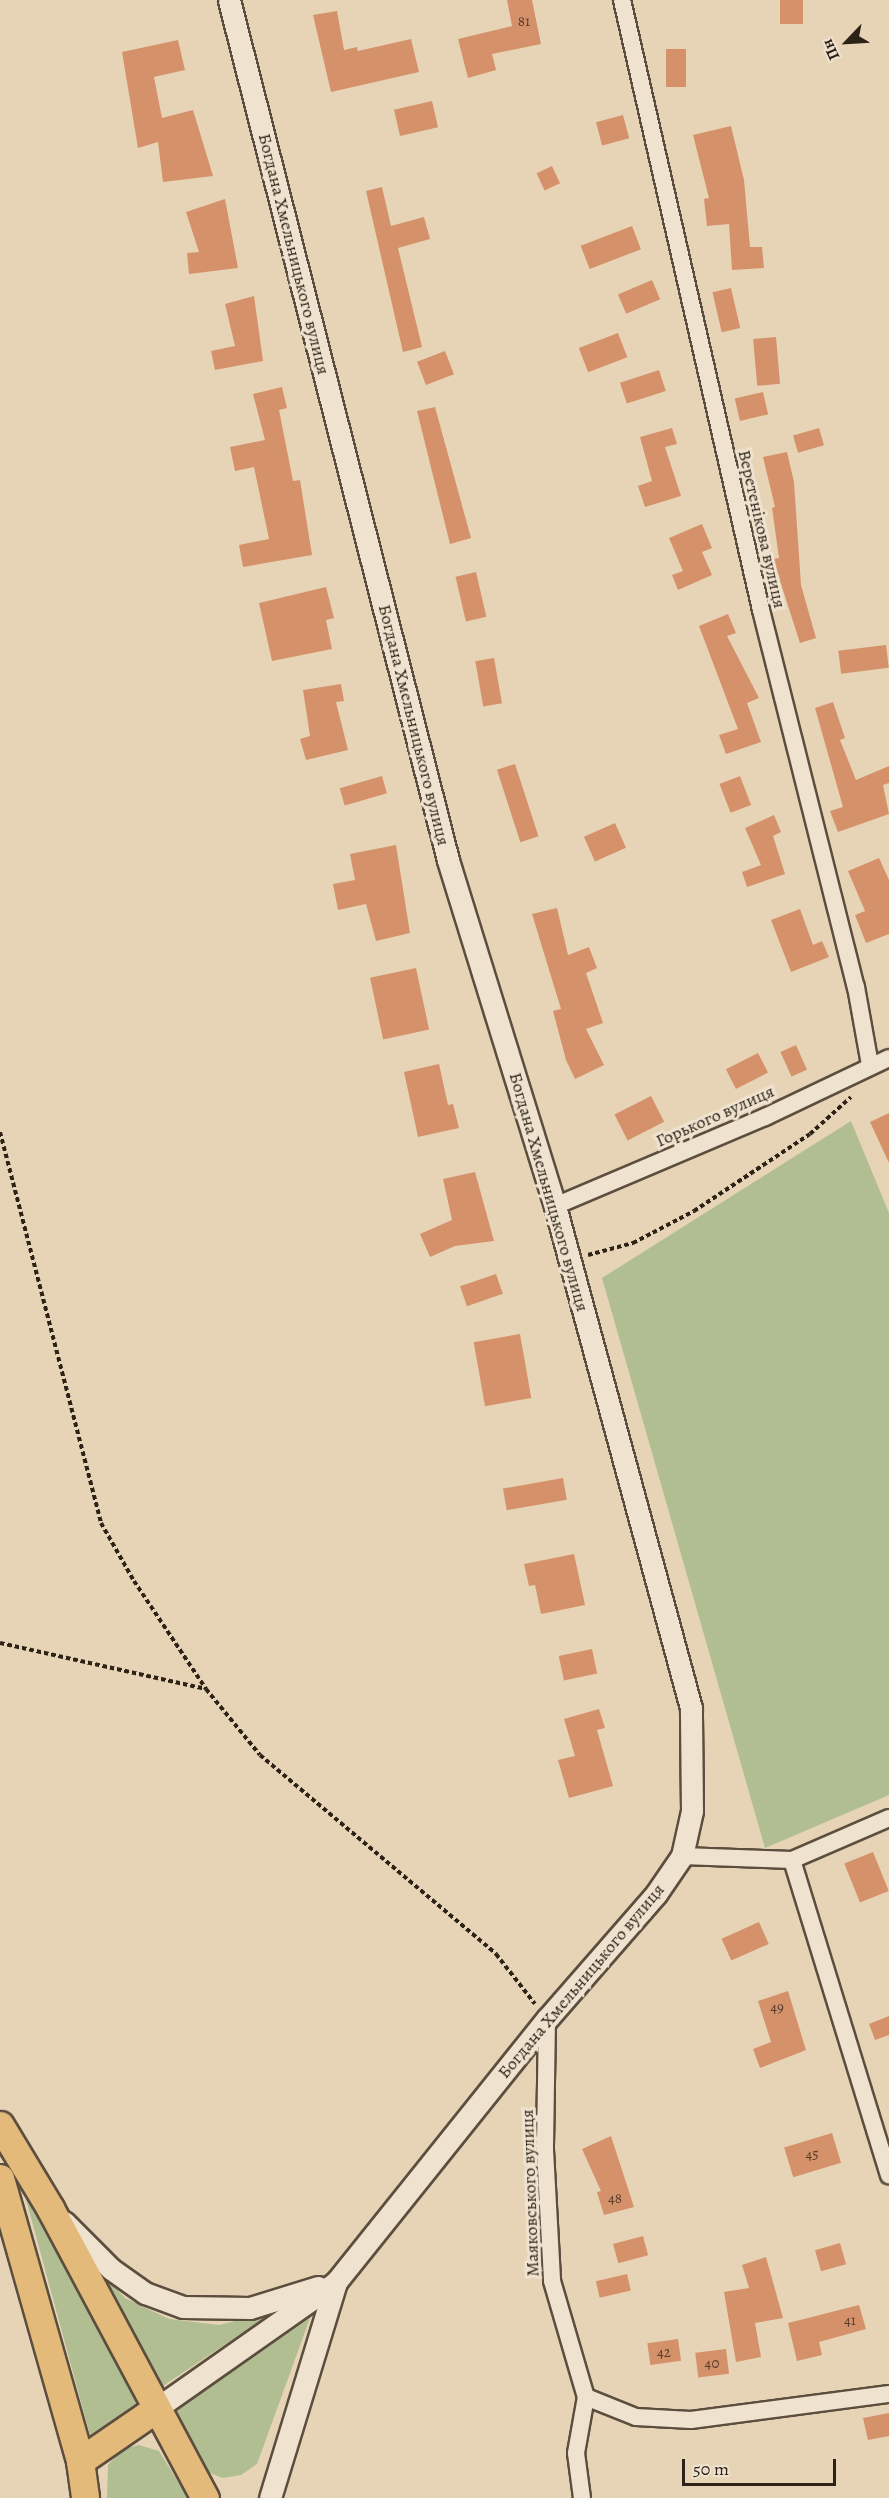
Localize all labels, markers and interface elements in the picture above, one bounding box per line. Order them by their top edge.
north arrow [817,12,877,72]
house number: 81 [518,13,530,31]
text: Пн [816,35,845,64]
street label: Богдана Хмельницького вулиця [254,131,334,377]
street label: Веретенікова вулиця [733,448,791,610]
street label: Богдана Хмельницького вулиця [374,602,454,848]
street label: Богдана Хмельницького вулиця [504,1070,594,1314]
street label: Горького вулиця [652,1080,778,1152]
street label: Богдана Хмельницького вулиця [493,1879,669,2083]
house number: 49 [770,1999,784,2017]
street label: Маяковського вулиця [516,2109,544,2277]
house number: 45 [805,2146,819,2164]
house number: 48 [608,2190,622,2208]
house number: 41 [844,2312,856,2330]
house number: 42 [657,2344,671,2362]
house number: 40 [705,2355,719,2373]
scale bar [685,2447,840,2485]
text: 50 m [693,2457,729,2481]

